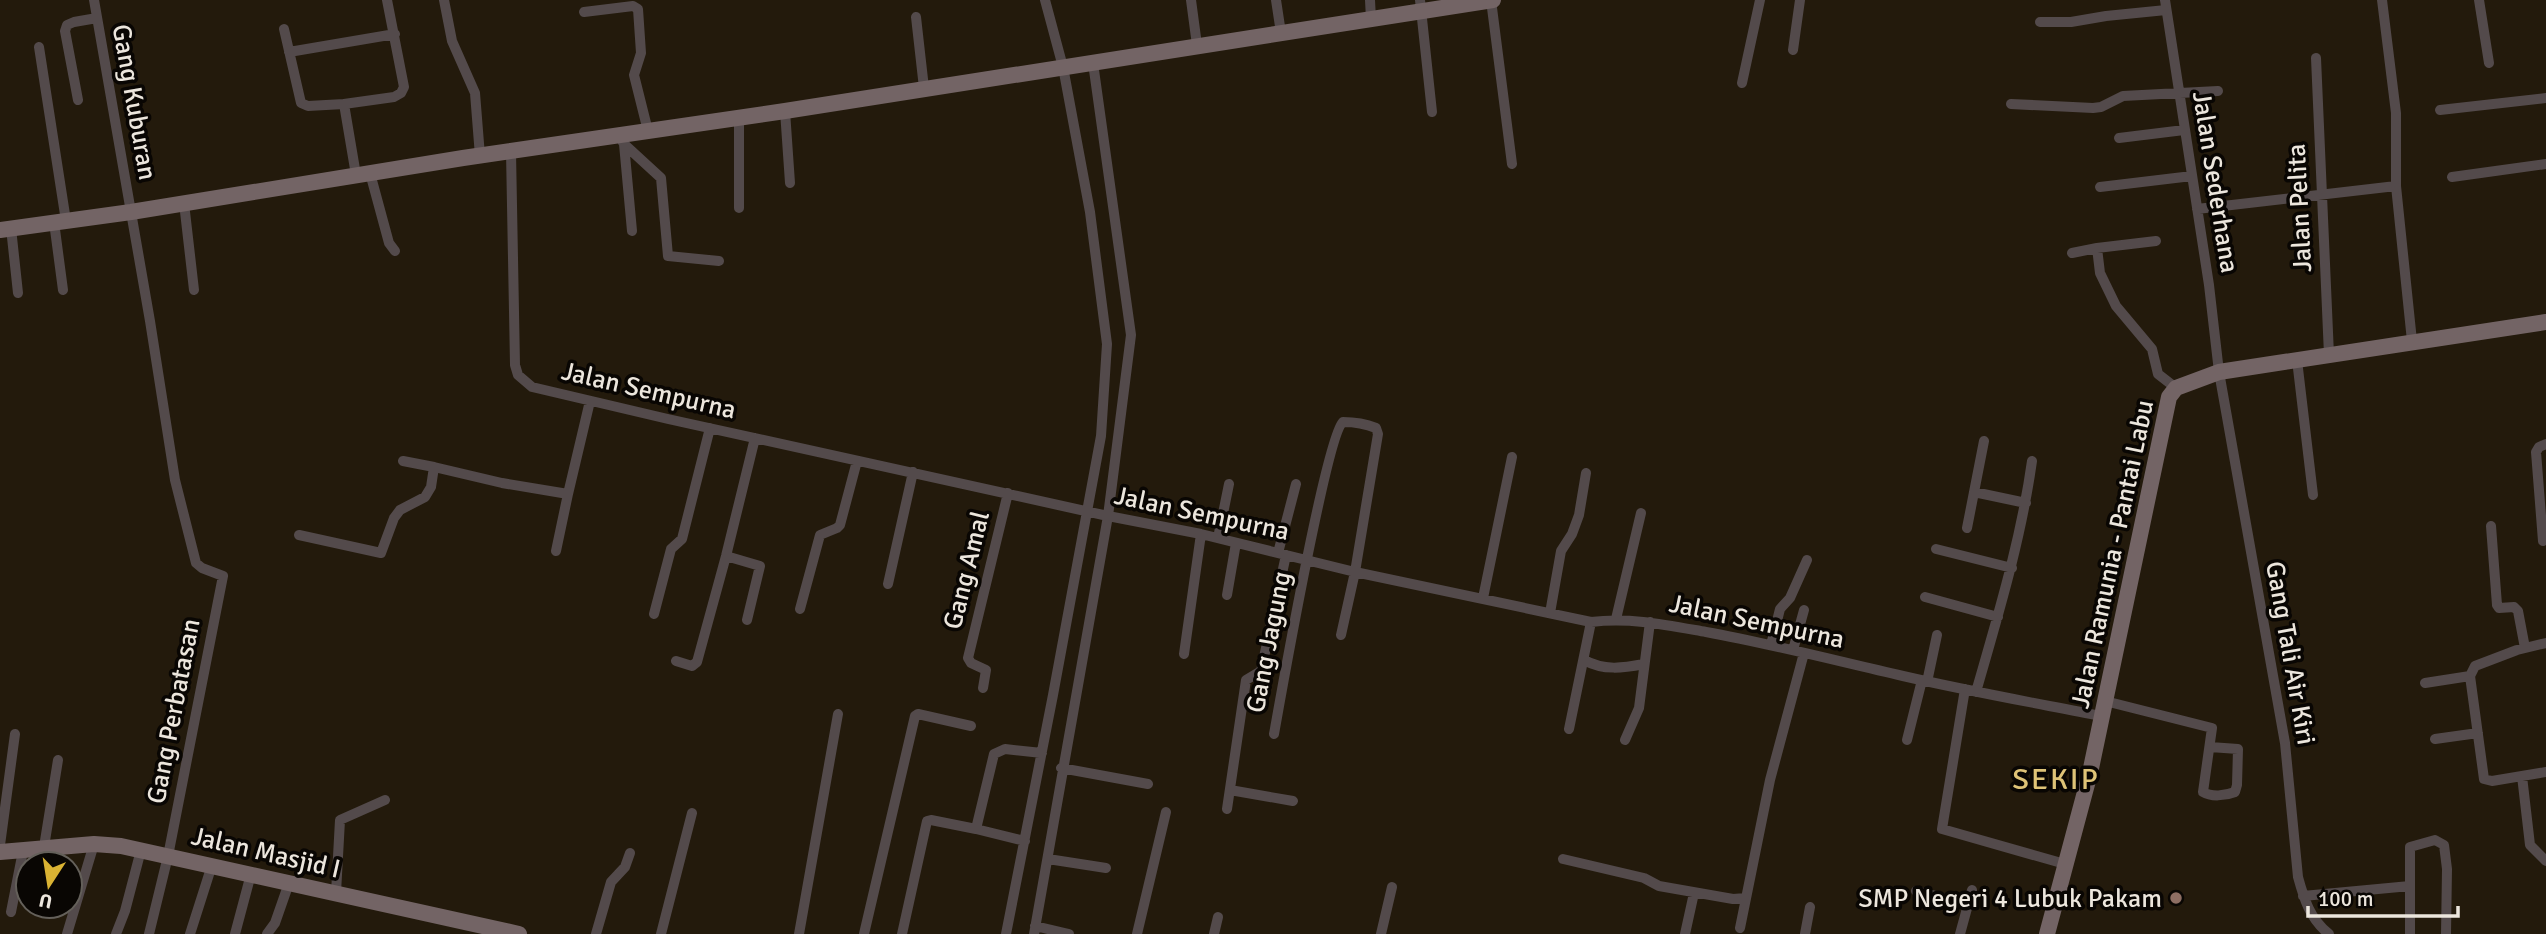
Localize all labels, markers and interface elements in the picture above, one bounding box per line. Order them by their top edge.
street label: Gang Kuburan [105,22,163,182]
street label: Jalan Sederhana [2185,89,2245,275]
street label: Jalan Pelita [2281,143,2319,273]
street label: Jalan Sempurna [558,355,739,427]
street label: Jalan Ramunia - Pantai Labu [2065,397,2161,711]
street label: Jalan Sempurna [1111,480,1292,548]
street label: Gang Amal [937,508,997,633]
street label: Gang Tali Air Kiri [2258,559,2322,747]
street label: Gang Jagung [1240,569,1298,716]
street label: Jalan Sempurna [1666,588,1847,656]
street label: Gang Perbatasan [140,616,208,806]
district label: SEKIP [2012,761,2100,798]
street label: Jalan Masjid I [188,820,343,886]
north arrow [14,850,84,920]
scale bar [2308,874,2458,918]
place label: SMP Negeri 4 Lubuk Pakam [1858,883,2162,915]
text: 100 m [2318,886,2373,912]
text: U [37,888,54,914]
marker: SMP Negeri 4 Lubuk Pakam [2168,890,2184,906]

